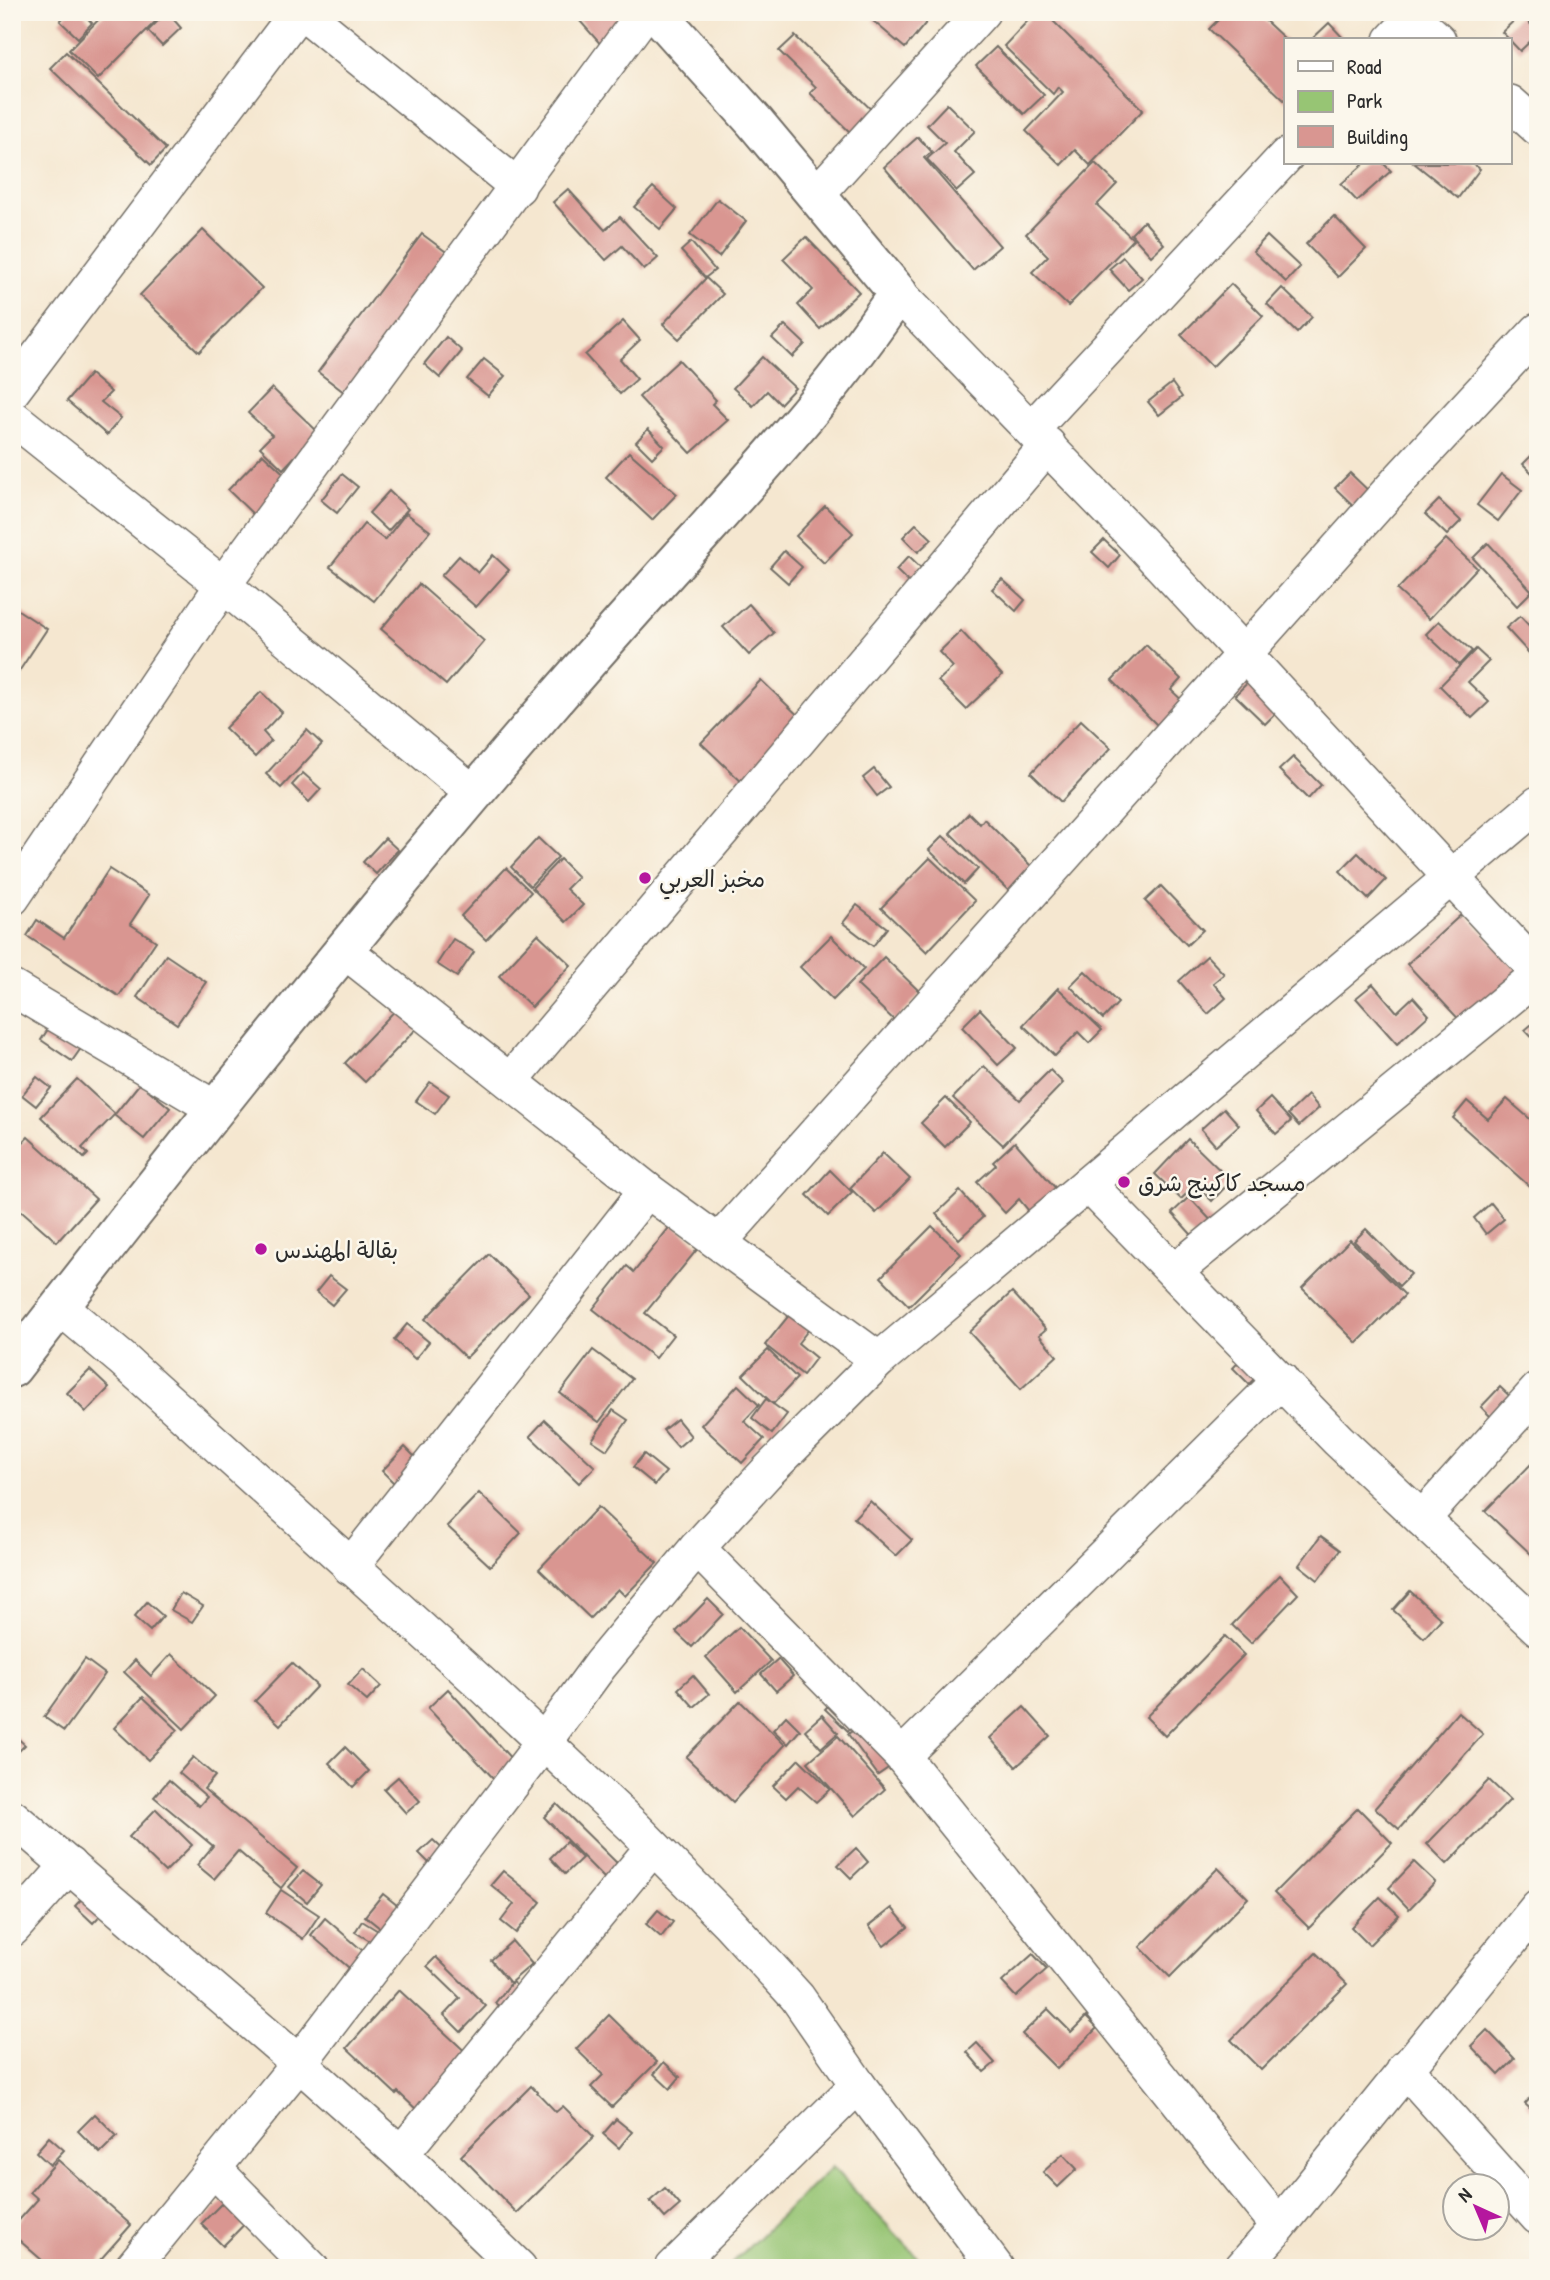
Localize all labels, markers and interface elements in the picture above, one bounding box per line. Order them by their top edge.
legend [1284,38,1512,164]
text: Road [1347,52,1381,81]
text: Park [1347,86,1382,115]
text: Building [1347,122,1408,151]
place label: مخبز العربي [659,863,765,900]
marker: مخبز العربي [637,870,653,886]
place label: مسجد كاكينج شرق [1138,1167,1306,1199]
marker: مسجد كاكينج شرق [1116,1174,1132,1190]
place label: بقالة المهندس [275,1234,398,1265]
marker: بقالة المهندس [253,1241,269,1257]
north arrow [1442,2172,1512,2242]
text: N [1452,2182,1477,2208]

